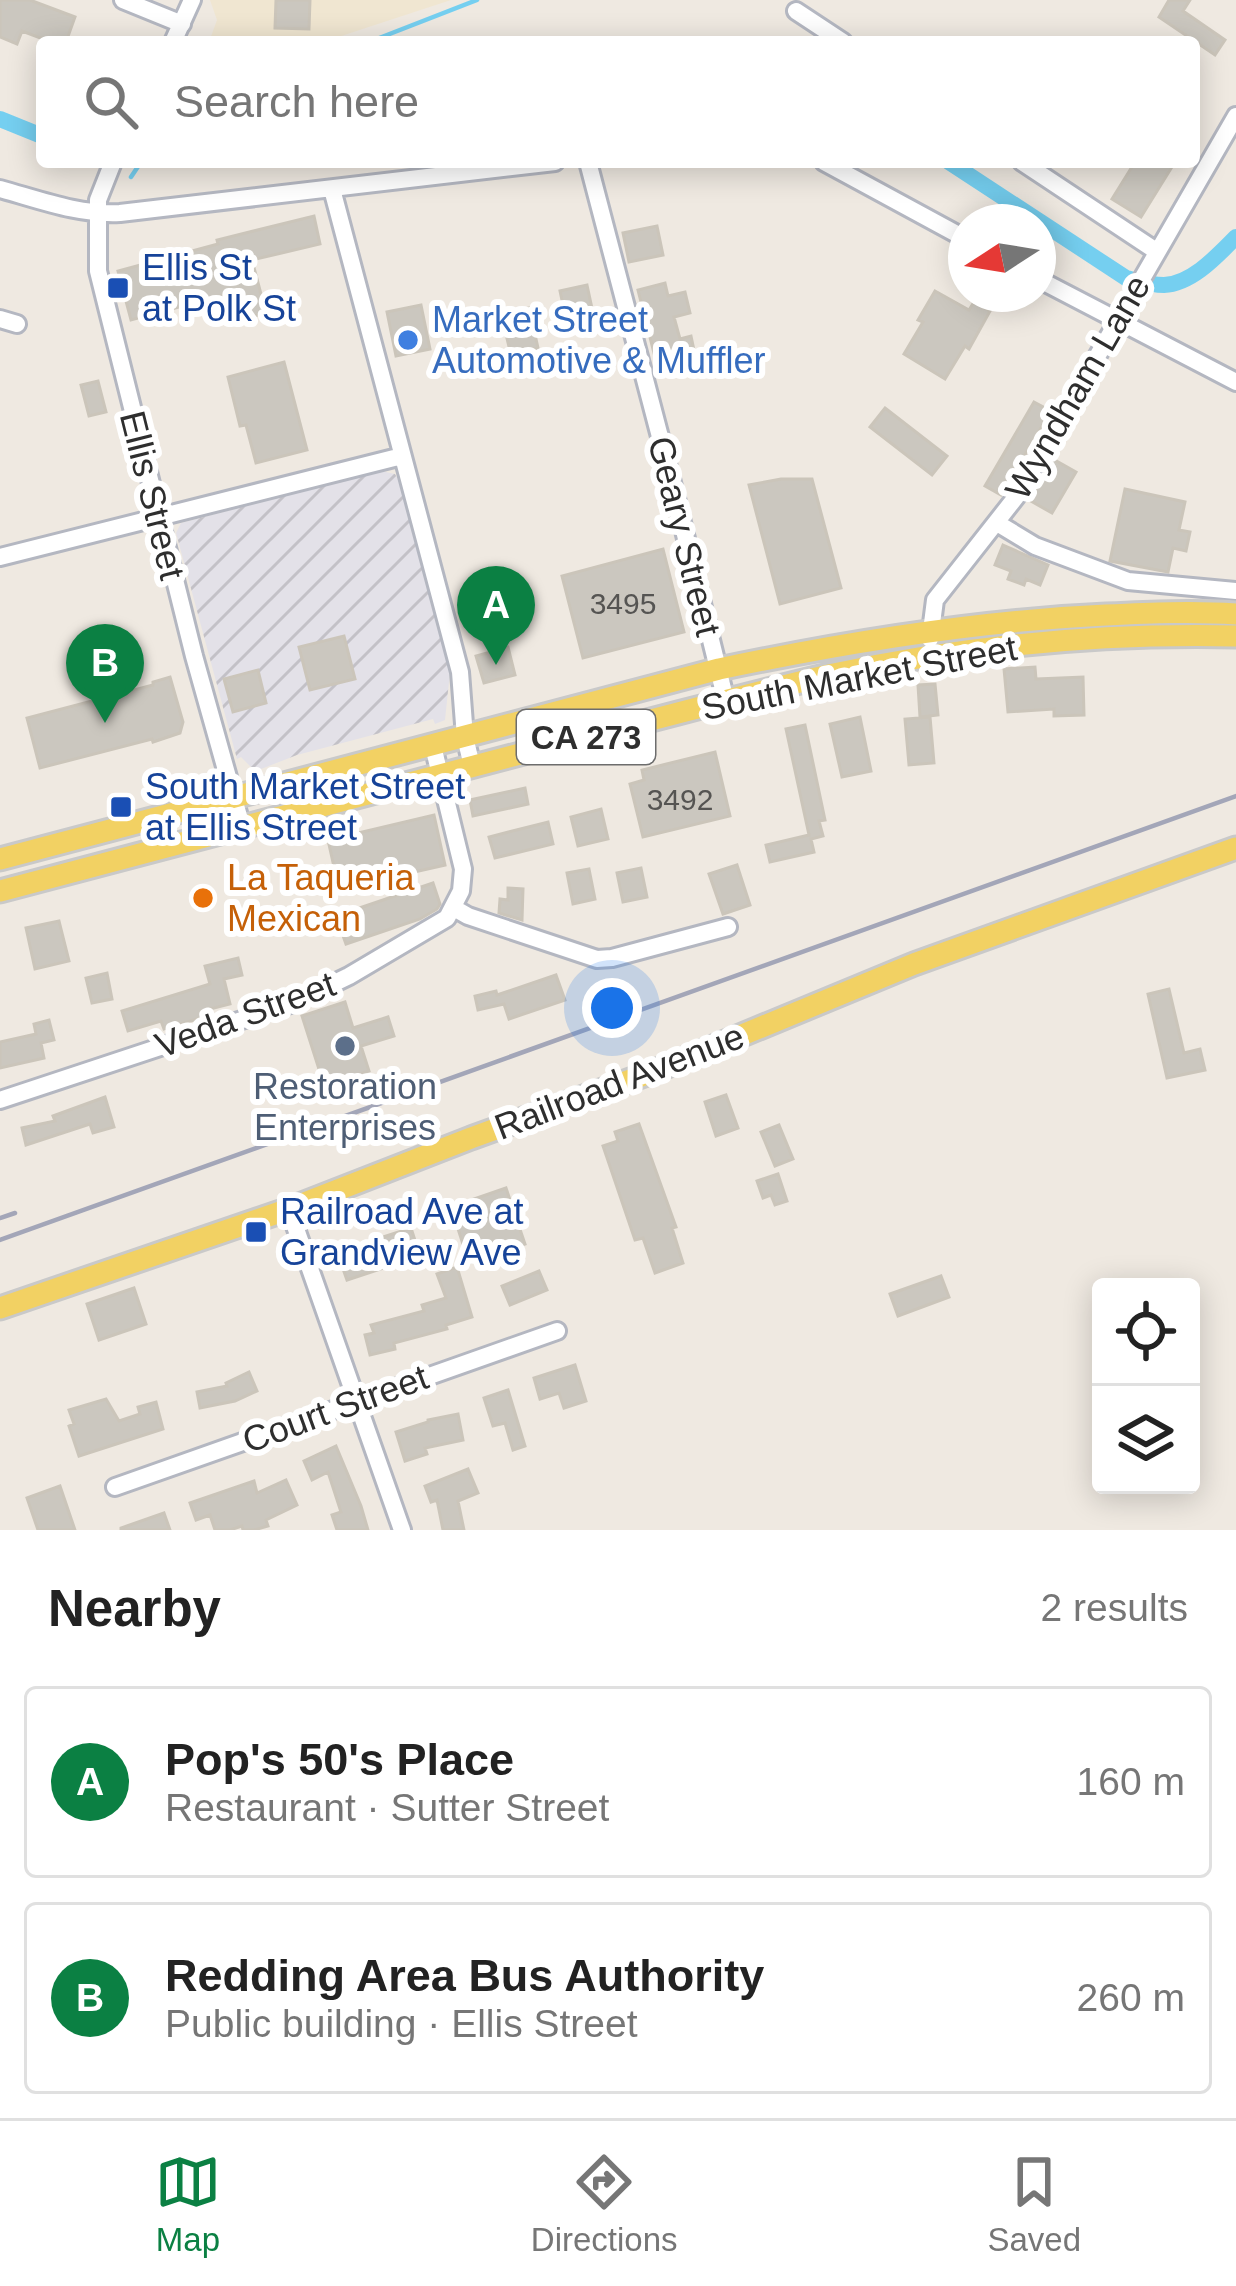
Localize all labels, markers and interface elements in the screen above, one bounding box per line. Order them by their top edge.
search box [36,36,1200,168]
icon: search [78,69,144,135]
text: Search here [174,76,419,127]
north arrow [948,204,1056,312]
place label: Ellis St at Polk St [142,247,296,329]
street label: Wyndham Lane [997,268,1158,507]
marker: Ellis St at Polk St [105,275,131,301]
place label: Market Street Automotive & Muffler [432,299,765,381]
marker: Market Street Automotive & Muffler [395,327,421,353]
street label: Ellis Street [112,407,193,584]
street label: Geary Street [640,432,729,640]
pin: A [457,566,535,665]
house number: 3495 [590,587,656,620]
pin: B [66,624,144,723]
street label: South Market Street [698,627,1020,728]
road number: CA 273 [517,710,655,764]
place label: South Market Street at Ellis Street [145,766,465,848]
house number: 3492 [647,783,713,816]
marker: South Market Street at Ellis Street [108,794,134,820]
place label: La Taqueria Mexican [227,857,415,939]
marker: La Taqueria Mexican [190,885,216,911]
street label: Veda Street [150,963,341,1066]
your location [582,978,642,1038]
street label: Railroad Avenue [489,1015,750,1148]
marker: Restoration Enterprises [332,1033,358,1059]
place label: Restoration Enterprises [253,1066,437,1148]
place label: Railroad Ave at Grandview Ave [280,1191,524,1273]
marker: Railroad Ave at Grandview Ave [243,1219,269,1245]
map controls [1092,1278,1200,1494]
button: locate [1092,1278,1200,1386]
street label: Court Street [237,1356,433,1461]
button: layers [1092,1386,1200,1494]
text: Nearby [48,1580,221,1637]
text: 2 results [1041,1586,1188,1629]
text: Pop's 50's Place [165,1734,514,1785]
text: A [76,1760,104,1803]
text: 160 m [1077,1760,1185,1803]
text: Restaurant · Sutter Street [165,1786,609,1829]
text: Redding Area Bus Authority [165,1950,764,2001]
text: B [76,1976,104,2019]
text: 260 m [1077,1976,1185,2019]
text: Public building · Ellis Street [165,2002,638,2045]
tab: Map [155,2149,221,2259]
tab: Directions [531,2149,678,2259]
tab: Saved [987,2149,1081,2259]

